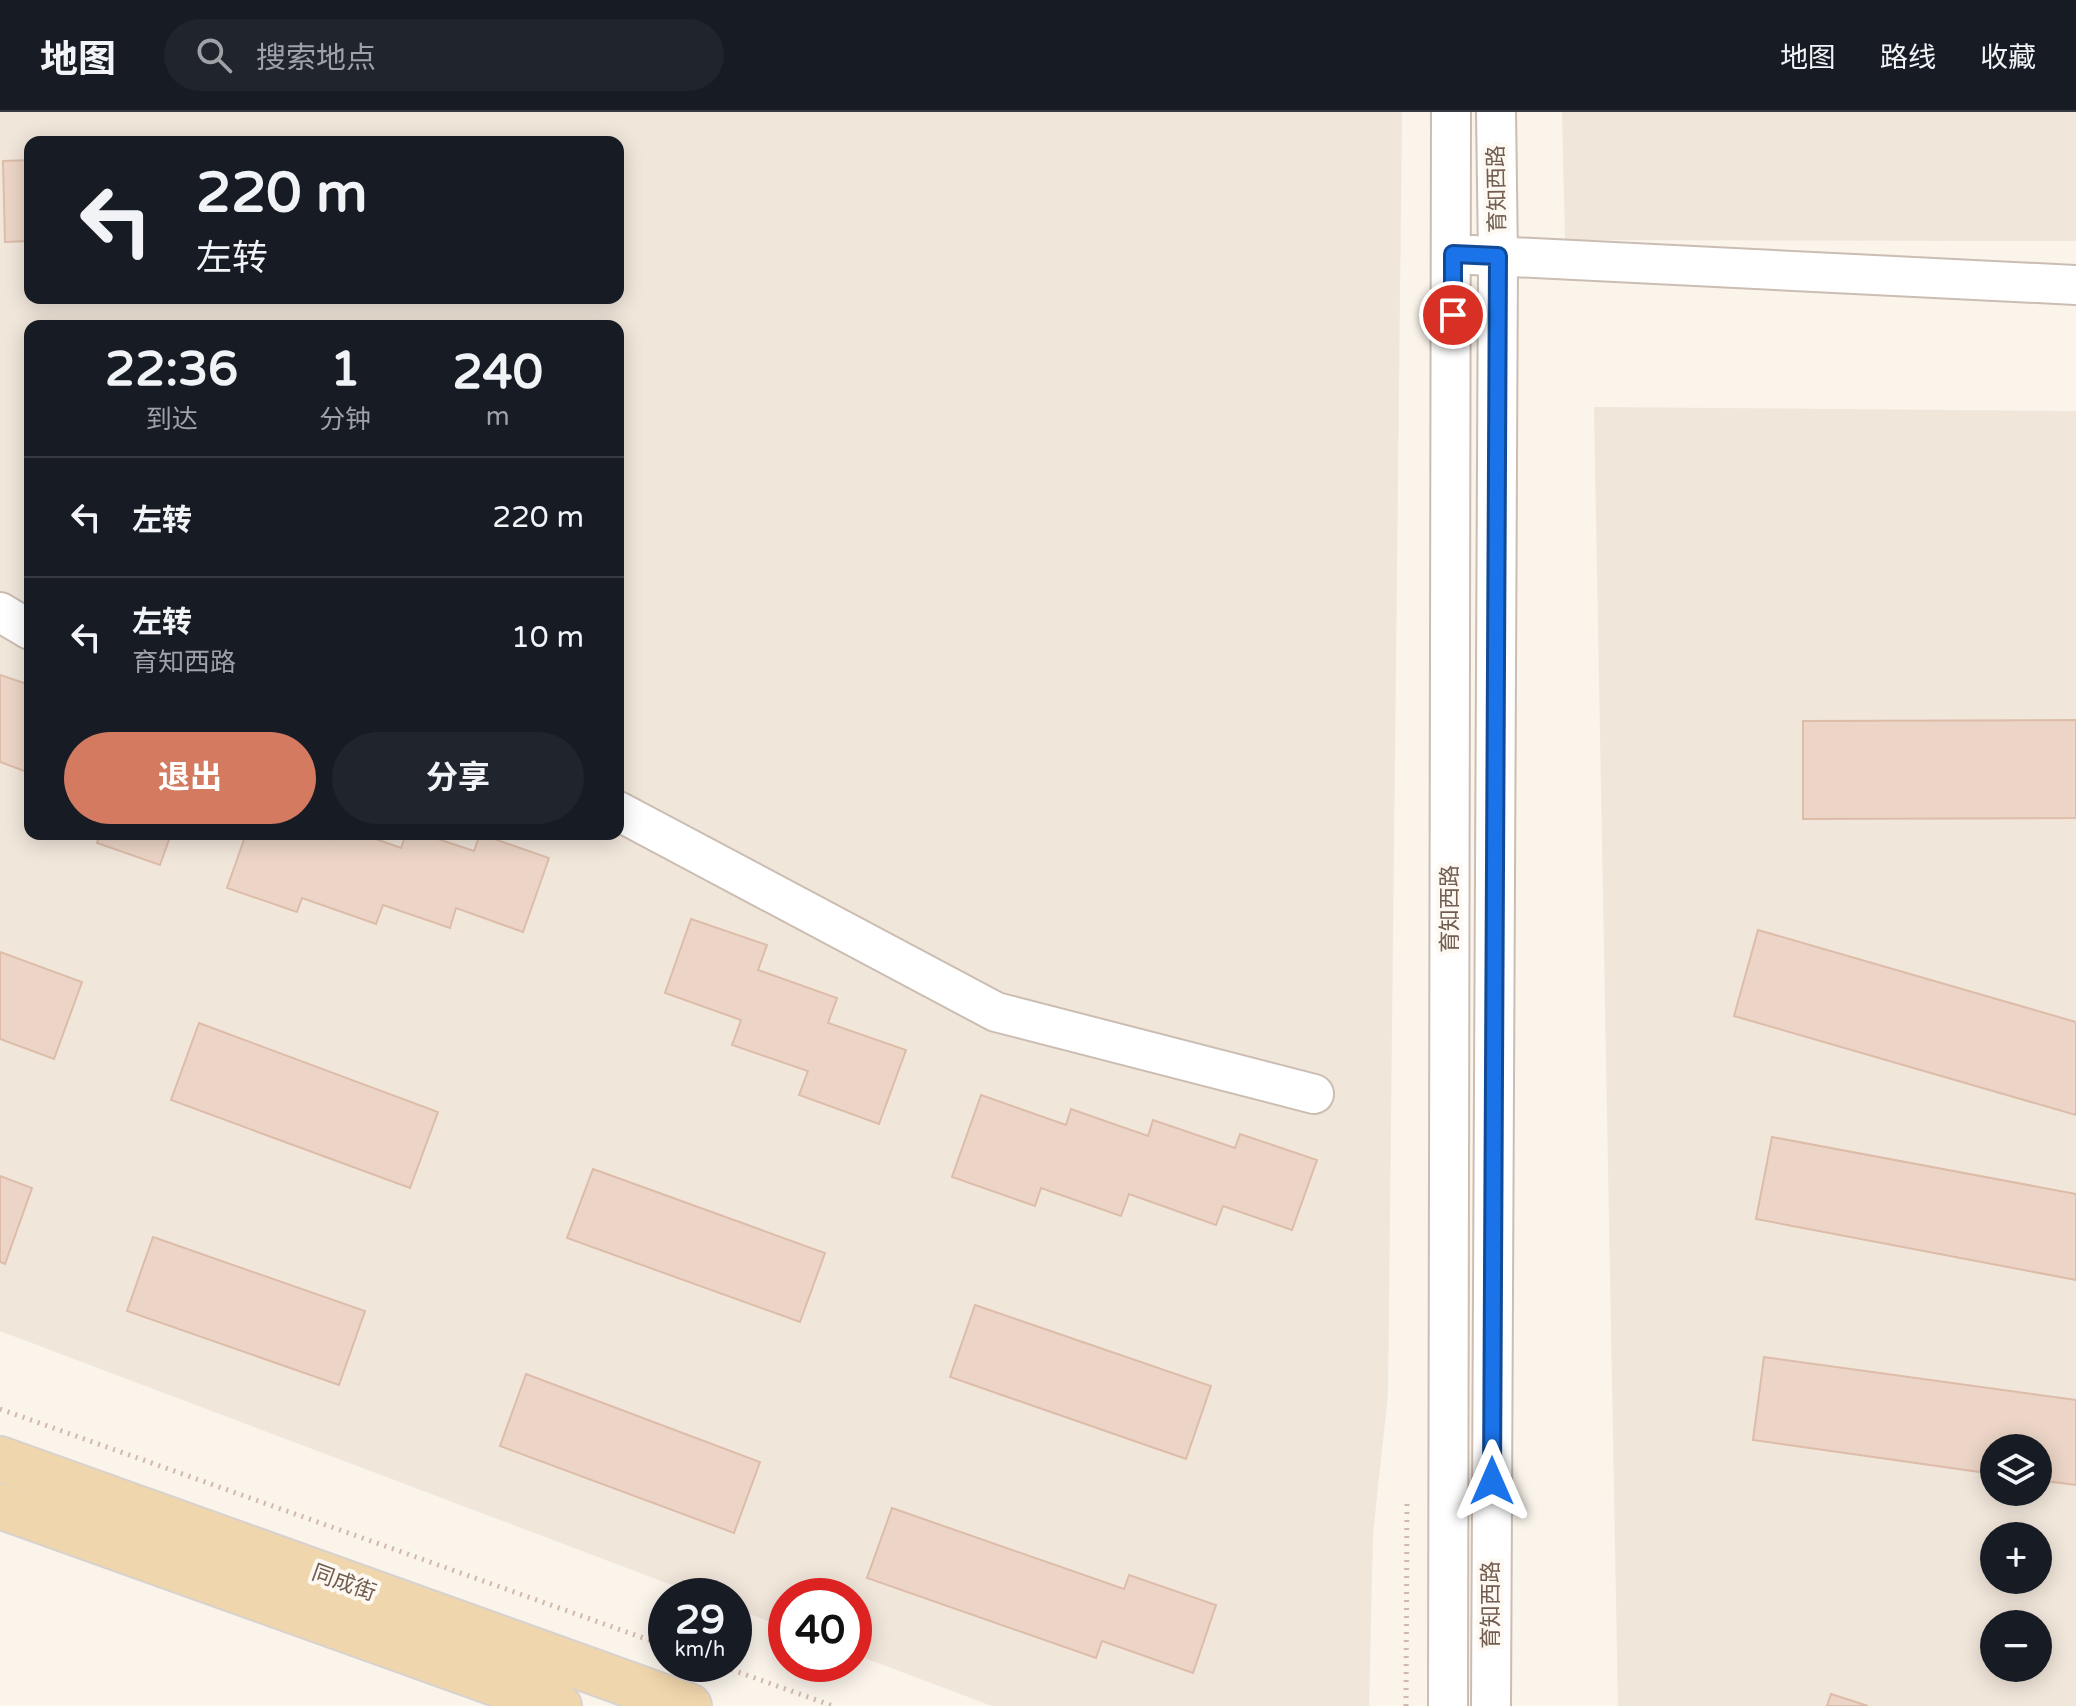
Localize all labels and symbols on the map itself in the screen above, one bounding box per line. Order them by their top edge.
street label: 育知西路 [1483,145,1511,233]
pin [1419,281,1487,349]
street label: 育知西路 [1437,865,1463,953]
position arrow [1450,1439,1534,1523]
street label: 同成街 [309,1559,379,1607]
street label: 育知西路 [1478,1561,1504,1649]
speed limit sign: 40 [768,1578,872,1682]

